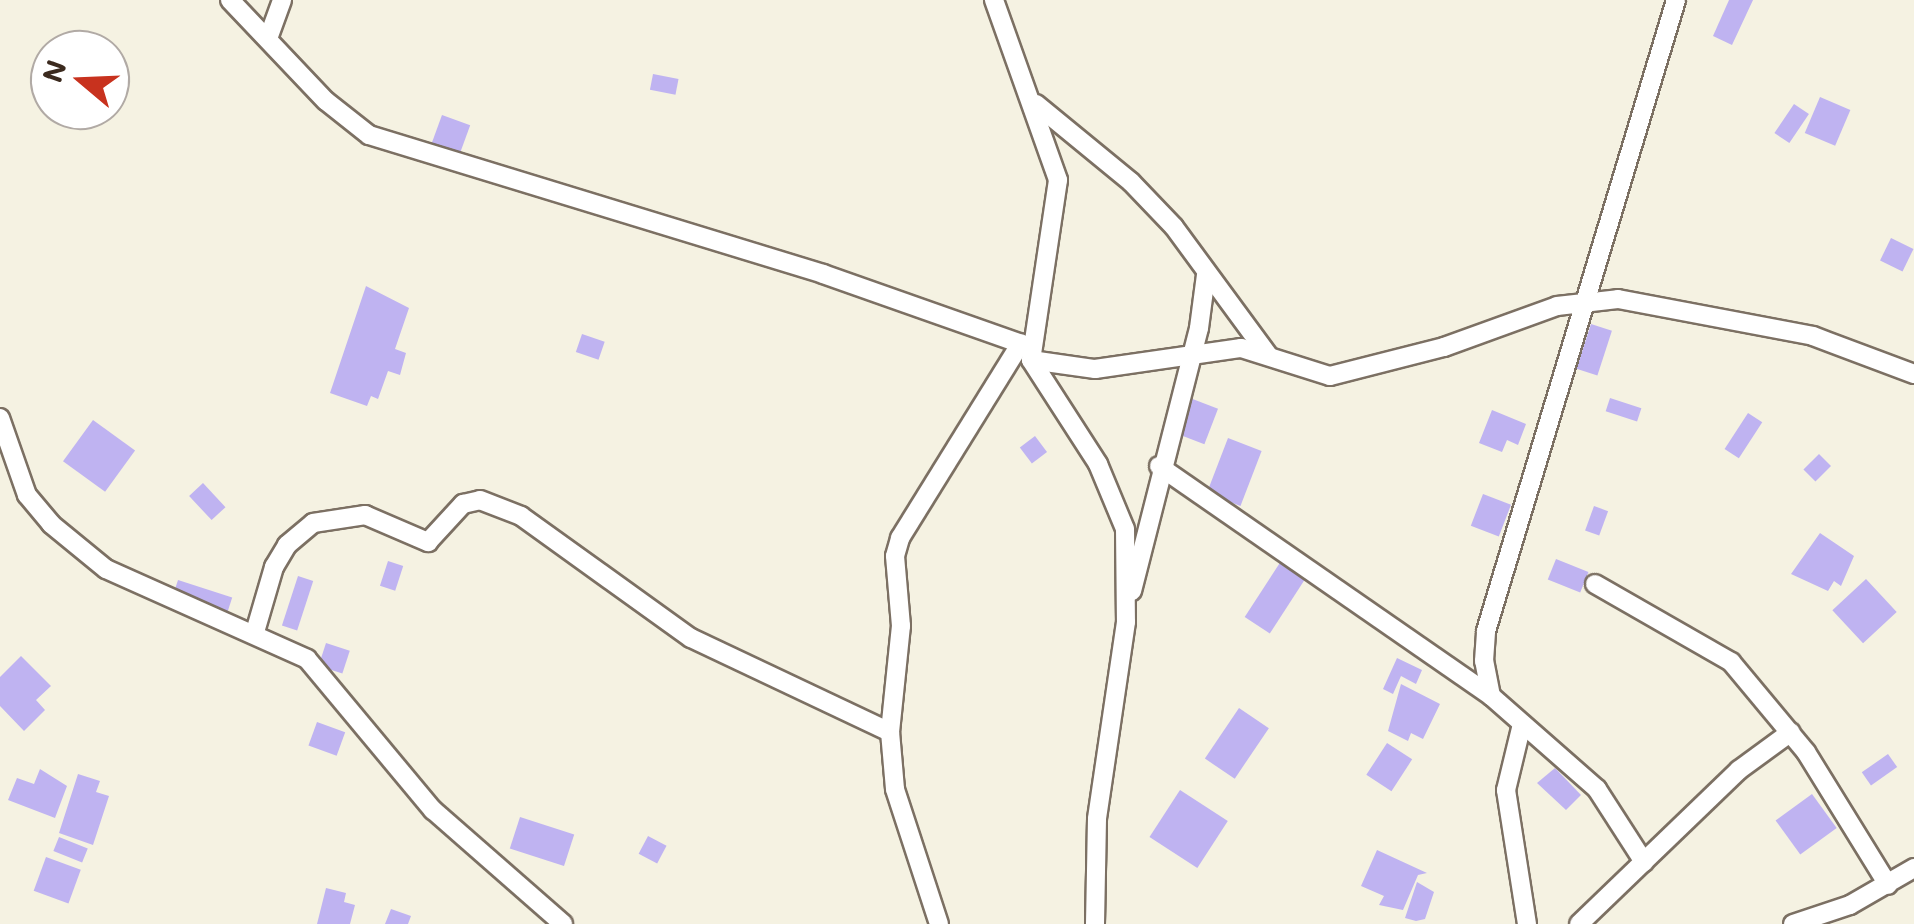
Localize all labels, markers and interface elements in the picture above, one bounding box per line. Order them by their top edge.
north arrow [30,30,130,130]
text: N [33,55,74,87]

